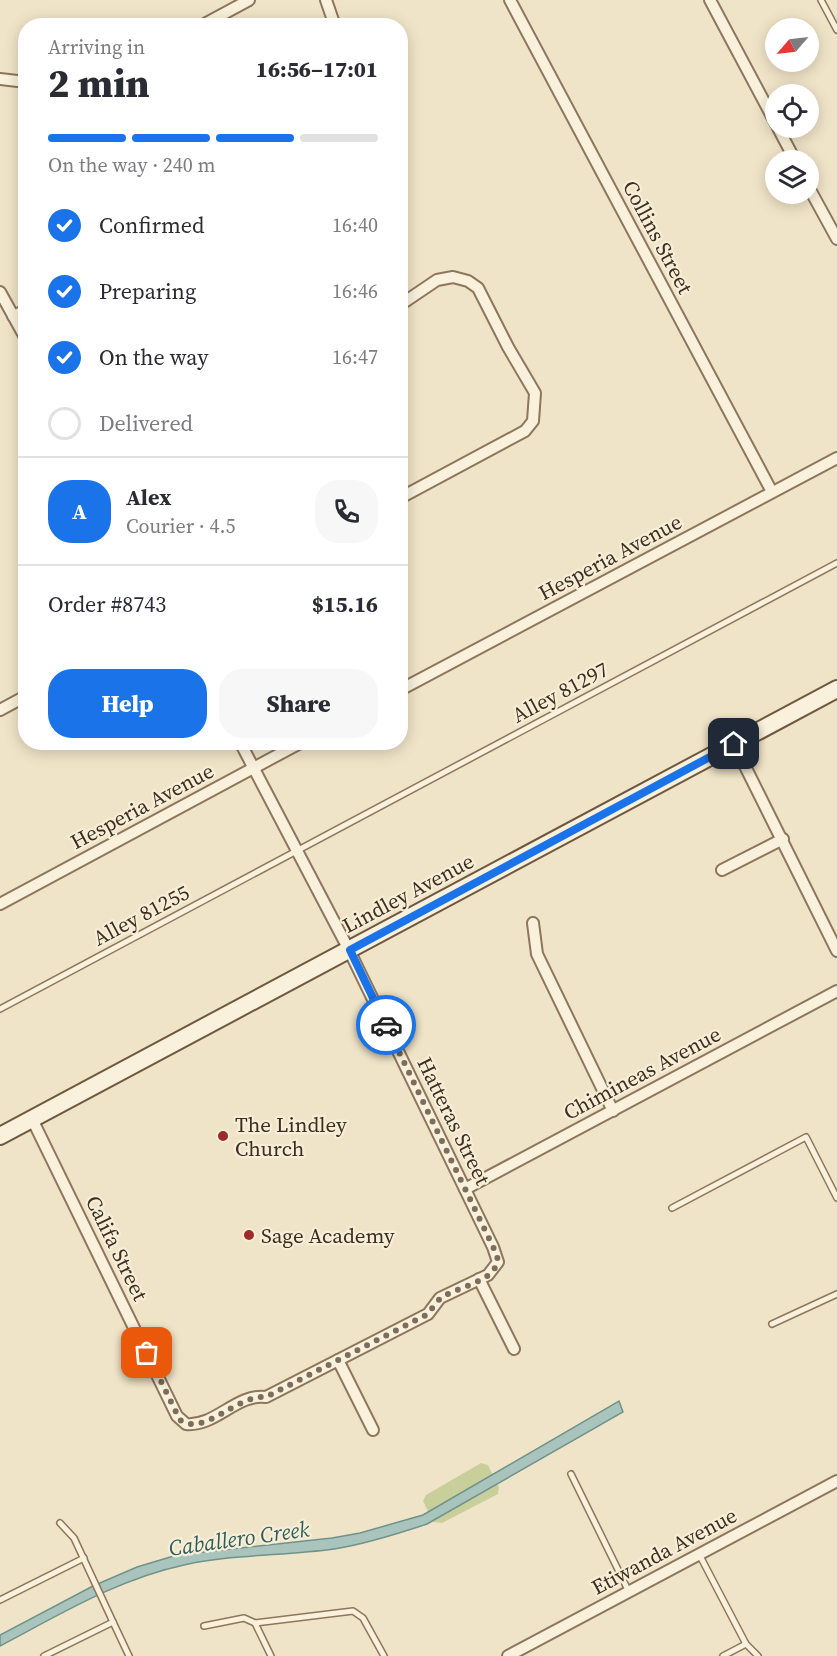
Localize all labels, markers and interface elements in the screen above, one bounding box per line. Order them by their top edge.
north arrow [765,18,819,72]
map controls [765,18,819,204]
text: Arriving in [48,33,145,61]
text: 16:56–17:01 [256,54,378,84]
text: 2 min [48,57,150,110]
button: locate [765,84,819,138]
button: layers [765,150,819,204]
text: On the way · 240 m [48,151,215,179]
street label: Collins Street [616,175,700,299]
icon: check [48,209,81,242]
text: Confirmed [99,210,204,240]
text: 16:40 [332,211,378,239]
icon: check [48,275,81,308]
text: Preparing [99,276,196,306]
text: 16:46 [332,277,378,305]
icon: check [48,341,81,374]
text: On the way [99,342,208,372]
text: 16:47 [332,343,378,371]
text: Delivered [99,408,193,438]
button: phone [315,480,378,543]
text: Alex [126,482,171,512]
text: A [72,496,87,526]
street label: Hesperia Avenue [533,507,687,607]
text: Courier · 4.5 [126,512,235,540]
text: Order #8743 [48,589,166,619]
text: $15.16 [312,589,378,619]
street label: Alley 81297 [507,655,613,729]
button: Help [48,669,207,738]
button: Share [219,669,378,738]
pin [708,718,759,769]
icon: home [717,727,750,760]
street label: Hesperia Avenue [65,756,219,856]
street label: Lindley Avenue [337,846,479,940]
street label: Alley 81255 [88,878,194,952]
courier [356,995,416,1055]
icon: car [370,1009,403,1042]
street label: Chimineas Avenue [558,1019,726,1127]
street label: Hatteras Street [411,1052,498,1190]
place label: The Lindley Church [235,1110,347,1163]
marker: The Lindley Church [216,1129,230,1143]
street label: Califa Street [79,1191,155,1306]
place label: Sage Academy [261,1221,395,1250]
marker: Sage Academy [242,1228,256,1242]
pin [121,1327,172,1378]
icon: bag [130,1336,163,1369]
street label: Etiwanda Avenue [586,1500,742,1602]
water label: Caballero Creek [167,1513,312,1563]

